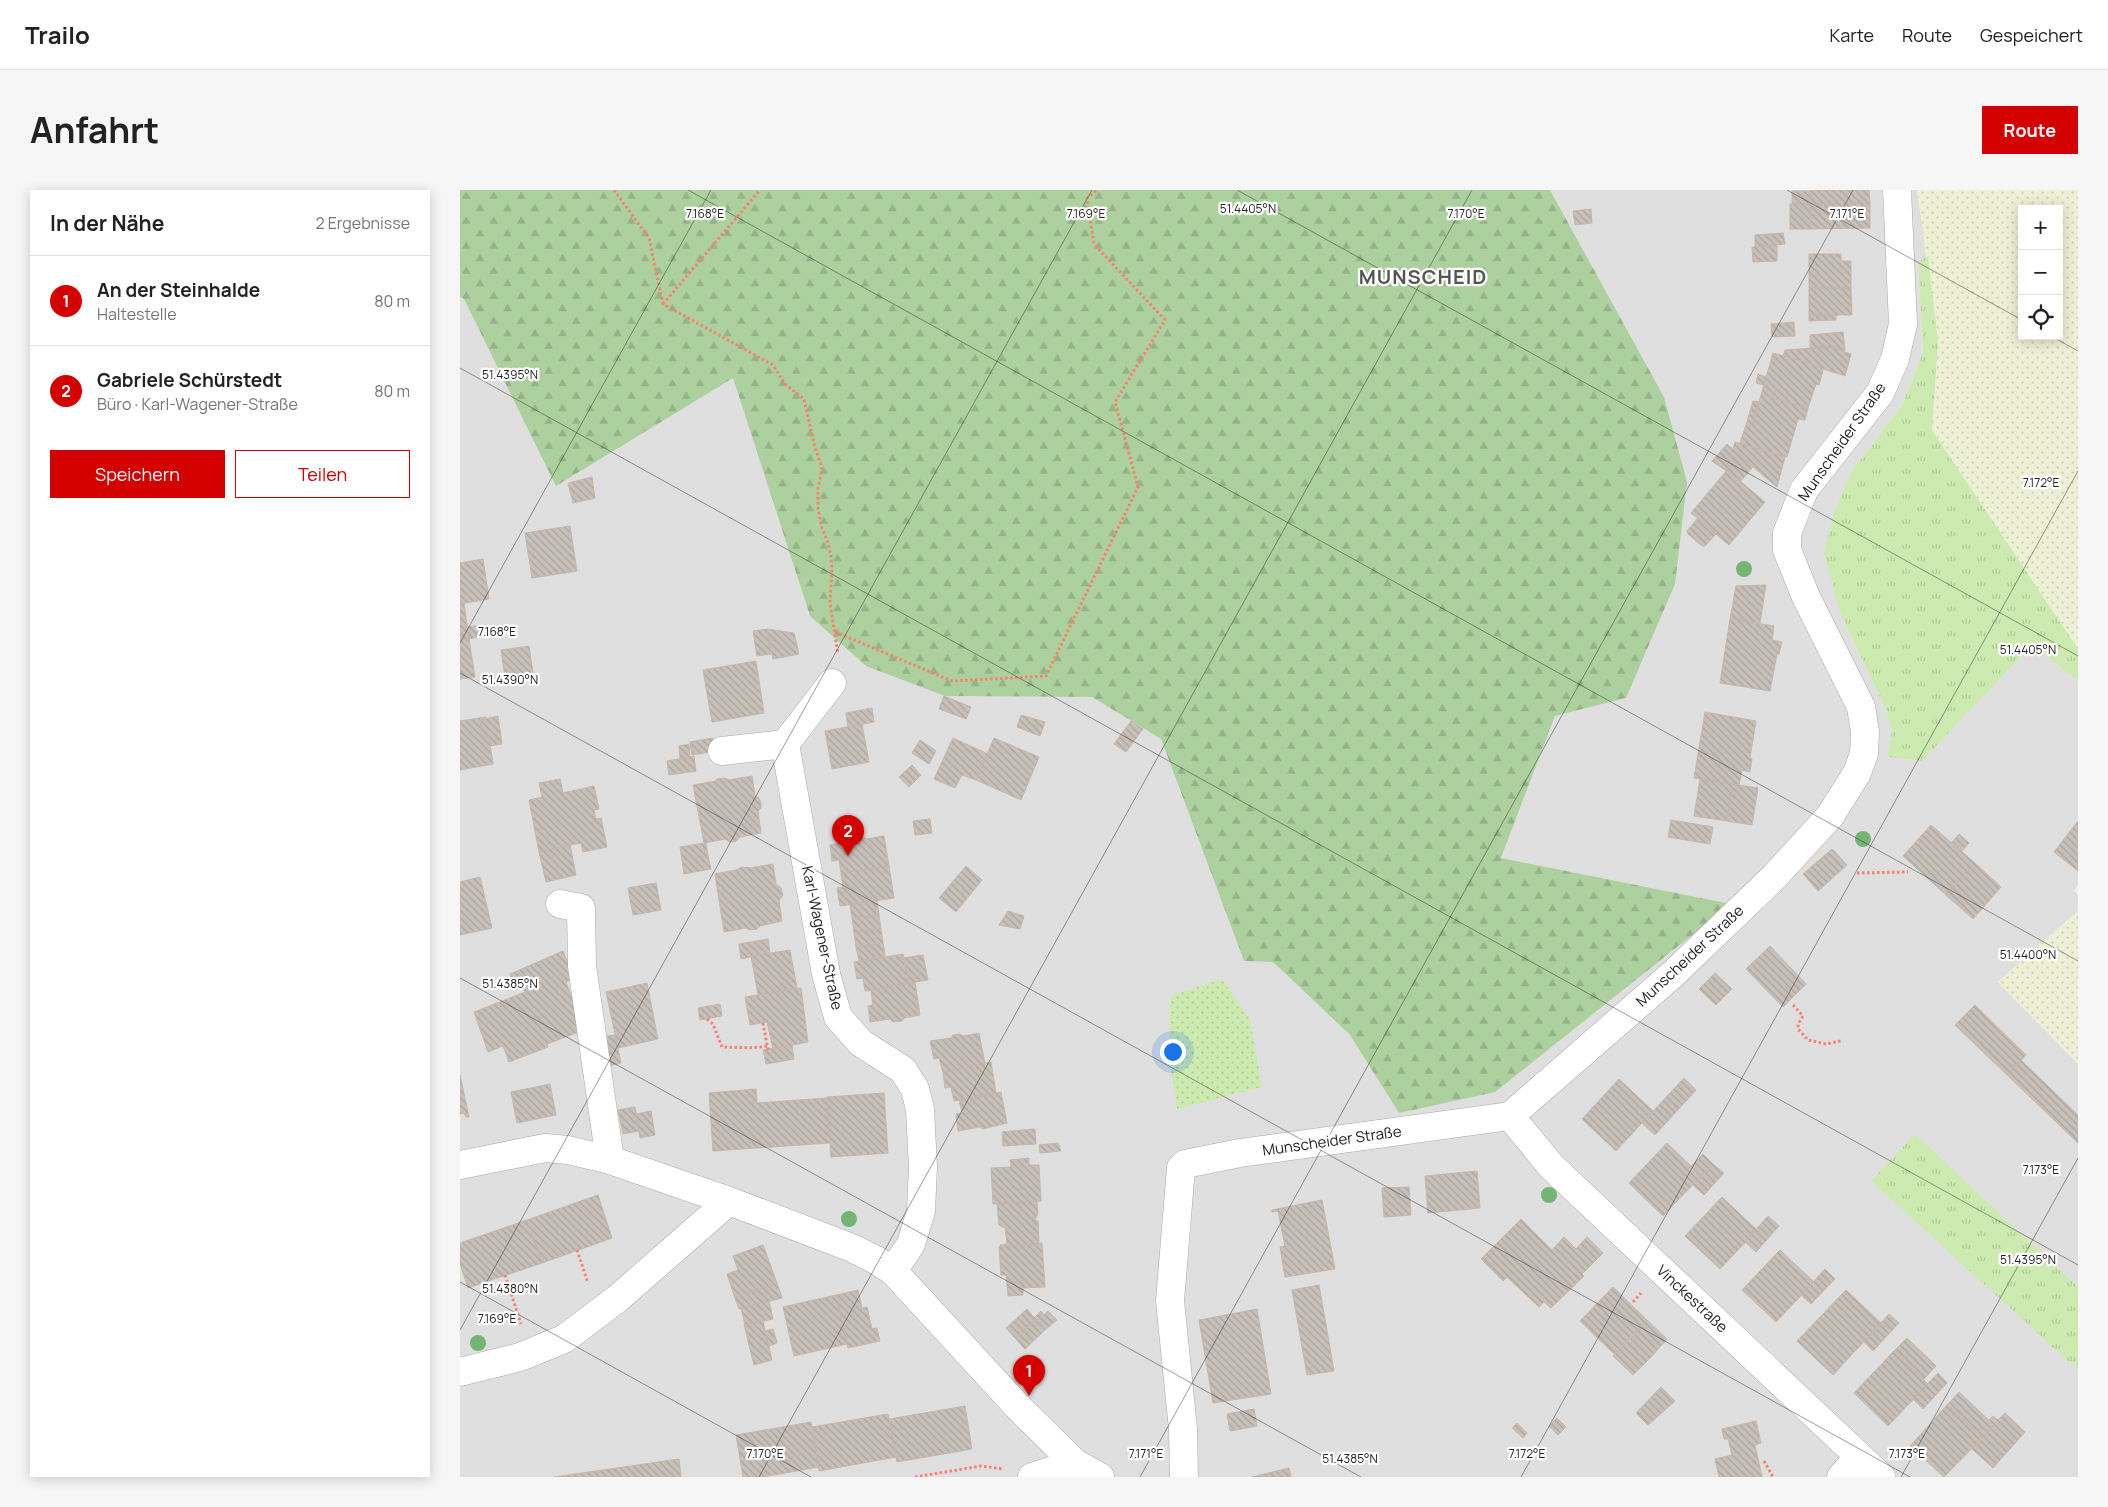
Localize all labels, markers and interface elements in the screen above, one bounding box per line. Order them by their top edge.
text: Trailo [25,18,90,51]
text: Karte [1829,23,1874,47]
text: Route [1902,23,1952,47]
text: Gespeichert [1980,23,2083,47]
text: Anfahrt [30,106,159,154]
button: Route [1982,106,2078,154]
text: 51.4405°N [1220,200,1276,217]
text: 7.168°E [686,205,724,222]
text: 7.169°E [1067,205,1105,222]
text: 7.170°E [1447,205,1485,222]
text: 7.171°E [1830,205,1864,222]
map controls [2018,205,2063,340]
button: + [2018,205,2063,250]
text: In der Nähe [50,209,164,237]
text: 2 Ergebnisse [315,212,410,234]
button: − [2018,250,2063,295]
district label: MUNSCHEID [1359,263,1487,290]
text: An der Steinhalde [97,277,260,303]
text: 1 [62,290,70,312]
text: 80 m [374,290,410,312]
button: locate [2018,295,2063,340]
text: Haltestelle [97,303,177,325]
text: 51.4395°N [482,366,538,383]
text: Gabriele Schürstedt [97,367,282,393]
street label: Munscheider Straße [1793,378,1891,505]
text: 2 [61,380,71,402]
text: 80 m [374,380,410,402]
text: Büro · Karl-Wagener-Straße [97,393,298,415]
button: Speichern [50,450,225,498]
button: Teilen [235,450,410,498]
text: 7.172°E [2023,474,2059,491]
text: 7.168°E [478,623,516,640]
text: 51.4405°N [2000,641,2056,658]
text: 51.4390°N [482,671,538,688]
pin: 2 [832,815,864,856]
street label: Karl-Wagener-Straße [797,864,848,1012]
street label: Munscheider Straße [1631,900,1748,1011]
text: 51.4400°N [2000,946,2056,963]
text: 51.4385°N [482,975,538,992]
your location [1160,1039,1186,1065]
street label: Munscheider Straße [1261,1120,1403,1161]
text: 7.173°E [2023,1161,2059,1178]
text: 51.4395°N [2000,1251,2056,1268]
street label: Vinckestraße [1652,1260,1733,1337]
text: 51.4380°N [482,1280,538,1297]
text: 7.169°E [478,1310,516,1327]
pin: 1 [1013,1355,1045,1396]
text: 7.170°E [746,1445,784,1462]
text: 7.171°E [1129,1445,1163,1462]
text: 7.172°E [1509,1445,1545,1462]
text: 7.173°E [1889,1445,1925,1462]
text: 51.4385°N [1322,1450,1378,1467]

